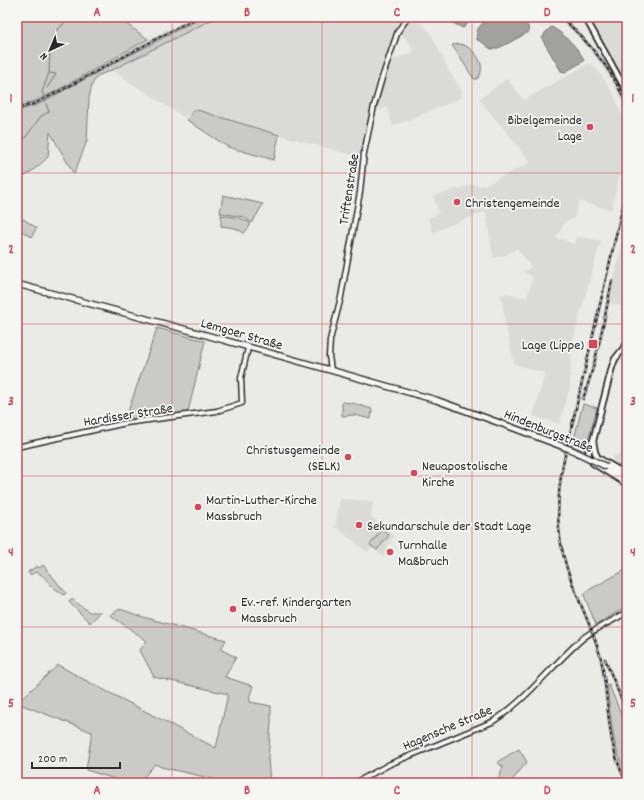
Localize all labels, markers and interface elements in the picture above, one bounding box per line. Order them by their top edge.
text: A [93,4,101,23]
text: B [244,4,250,23]
text: C [394,4,401,23]
text: D [544,4,551,23]
north arrow [30,30,70,70]
text: N [37,48,52,63]
text: 1 [10,90,13,109]
text: 1 [632,90,635,109]
place label: Bibelgemeinde Lage [507,111,582,147]
marker: Bibelgemeinde Lage [585,122,595,132]
street label: Triftenstraße [334,152,365,226]
place label: Christengemeinde [465,194,560,214]
marker: Christengemeinde [452,197,462,207]
text: 2 [8,241,14,260]
text: 2 [630,241,636,260]
street label: Lemgoer Straße [198,314,285,356]
place label: Lage (Lippe) [522,336,584,356]
marker: Lage (Lippe) [587,338,599,350]
text: 3 [8,393,14,412]
text: 3 [630,393,636,412]
street label: Hardisser Straße [82,399,174,433]
street label: Hindenburgstraße [501,405,596,459]
place label: Christusgemeinde (SELK) [246,441,340,477]
marker: Christusgemeinde (SELK) [343,452,353,462]
place label: Neuapostolische Kirche [422,457,508,493]
marker: Neuapostolische Kirche [409,468,419,478]
place label: Martin-Luther-Kirche Massbruch [206,491,317,527]
marker: Martin-Luther-Kirche Massbruch [193,502,203,512]
place label: Sekundarschule der Stadt Lage [367,517,531,537]
marker: Sekundarschule der Stadt Lage [354,520,364,530]
place label: Turnhalle Maßbruch [398,536,449,572]
text: 4 [8,544,14,563]
text: 4 [630,544,636,563]
marker: Turnhalle Maßbruch [385,547,395,557]
place label: Ev.-ref. Kindergarten Massbruch [241,593,351,629]
marker: Ev.-ref. Kindergarten Massbruch [228,604,238,614]
text: 5 [8,695,14,714]
text: 5 [630,695,636,714]
street label: Hagensche Straße [400,701,496,757]
scale bar [32,744,120,770]
text: 200 m [38,751,67,768]
text: A [93,782,101,800]
text: B [244,782,250,800]
text: C [394,782,401,800]
text: D [544,782,551,800]

